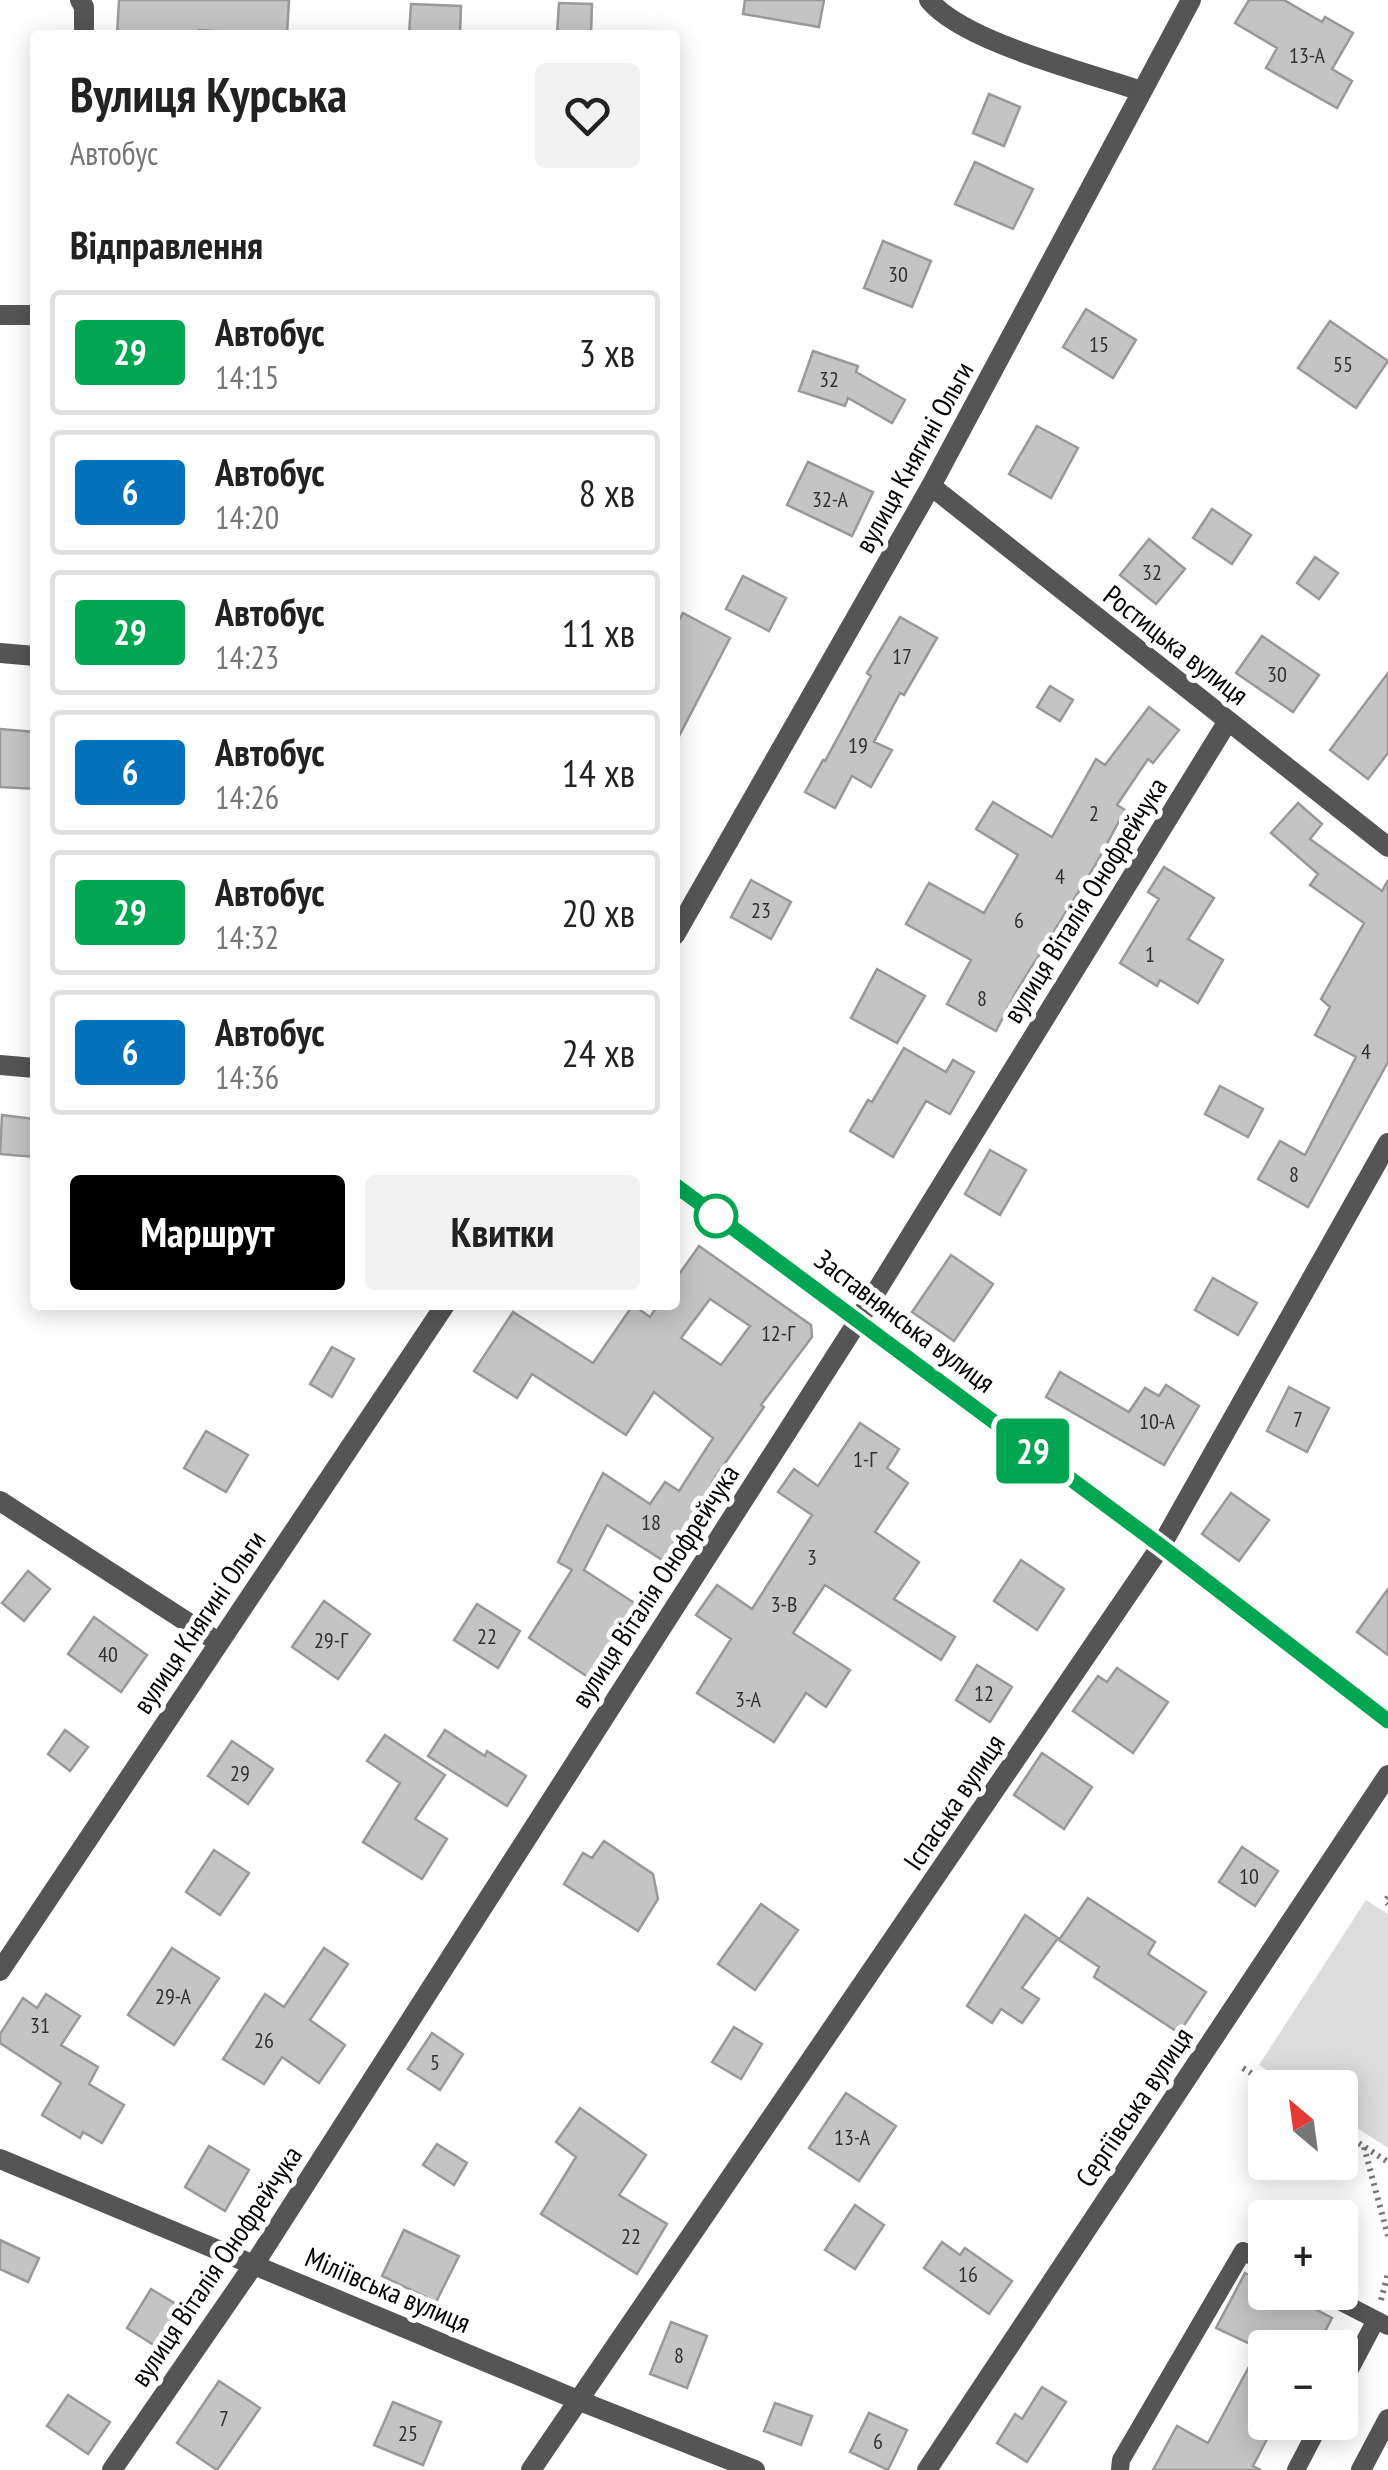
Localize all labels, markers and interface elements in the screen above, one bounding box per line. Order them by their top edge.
house number: 13-А [1289,41,1326,69]
text: Вулиця Курська [70,63,347,125]
button: heart [535,63,640,168]
text: Автобус [70,132,158,174]
text: Відправлення [70,220,263,269]
house number: 30 [888,260,908,288]
text: Автобус [215,307,325,356]
text: 3 хв [579,328,635,377]
text: 29 [113,329,147,375]
house number: 15 [1089,330,1109,358]
house number: 55 [1333,350,1353,378]
street label: вулиця Княгині Ольги [846,355,981,559]
text: 14:15 [215,356,279,398]
house number: 32 [819,365,839,393]
text: Автобус [215,447,325,496]
text: 8 хв [579,468,635,517]
text: 6 [122,469,138,515]
house number: 32-А [812,485,849,513]
text: 14:20 [215,496,279,538]
house number: 32 [1142,558,1162,586]
street label: Ростицька вулиця [1096,576,1256,713]
text: Автобус [215,587,325,636]
text: 11 хв [562,608,635,657]
text: 29 [113,609,147,655]
text: 14:23 [215,636,279,678]
house number: 17 [892,642,912,670]
house number: 30 [1267,660,1287,688]
text: Автобус [215,727,325,776]
house number: 19 [848,731,868,759]
text: 14 хв [562,748,635,797]
text: 6 [122,749,138,795]
street label: вулиця Віталія Онофрейчука [994,770,1175,1029]
text: 14:26 [215,776,279,818]
house number: 2 [1089,799,1099,827]
house number: 4 [1055,862,1065,890]
text: Автобус [215,867,325,916]
text: 20 хв [562,888,635,937]
text: 29 [113,889,147,935]
house number: 23 [751,896,771,924]
house number: 6 [1014,906,1024,934]
text: 14:32 [215,916,279,958]
house number: 1 [1145,940,1155,968]
house number: 8 [977,984,987,1012]
text: Автобус [215,1007,325,1056]
text: 24 хв [562,1028,635,1077]
text: 6 [122,1029,138,1075]
house number: 4 [1361,1037,1371,1065]
text: 14:36 [215,1056,279,1098]
house number: 8 [1289,1160,1299,1188]
button: Маршрут [70,1175,345,1290]
button: Квитки [365,1175,640,1290]
unlabelled marker [695,1195,737,1237]
street label: Заставнянська вулиця [808,1241,1003,1401]
house number: 12-Г [761,1319,796,1347]
house number: 7 [1293,1405,1303,1433]
house number: 10-А [1139,1407,1176,1435]
line badge: 29 [988,1418,1078,1484]
text: 29 [1016,1428,1050,1474]
house number: 1-Г [853,1445,878,1473]
street label: вулиця Віталія Онофрейчука [562,1457,747,1714]
house number: 18 [641,1508,661,1536]
street label: вулиця Княгині Ольги [124,1523,273,1720]
house number: 3 [807,1543,817,1571]
house number: 3-В [771,1590,797,1618]
house number: 22 [477,1622,497,1650]
house number: 29-Г [314,1626,349,1654]
house number: 40 [98,1640,118,1668]
house number: 12 [974,1679,994,1707]
house number: 3-А [735,1685,762,1713]
street label: Іспаська вулиця [894,1726,1013,1877]
house number: 29 [230,1759,250,1787]
house number: 10 [1239,1862,1259,1890]
house number: 29-А [155,1982,192,2010]
house number: 31 [30,2011,50,2039]
street label: Сергіївська вулиця [1067,2020,1201,2194]
house number: 26 [254,2026,274,2054]
house number: 5 [430,2048,440,2076]
north arrow [1248,2070,1358,2180]
map controls [1248,2070,1358,2440]
house number: 13-А [834,2123,871,2151]
street label: вулиця Віталія Онофрейчука [121,2138,310,2393]
button: + [1248,2200,1358,2310]
house number: 22 [621,2222,641,2250]
street label: Міліївська вулиця [300,2238,476,2341]
house number: 16 [958,2260,978,2288]
button: − [1248,2330,1358,2440]
house number: 8 [674,2341,684,2369]
house number: 7 [219,2404,229,2432]
house number: 25 [398,2419,418,2447]
house number: 6 [873,2427,883,2455]

